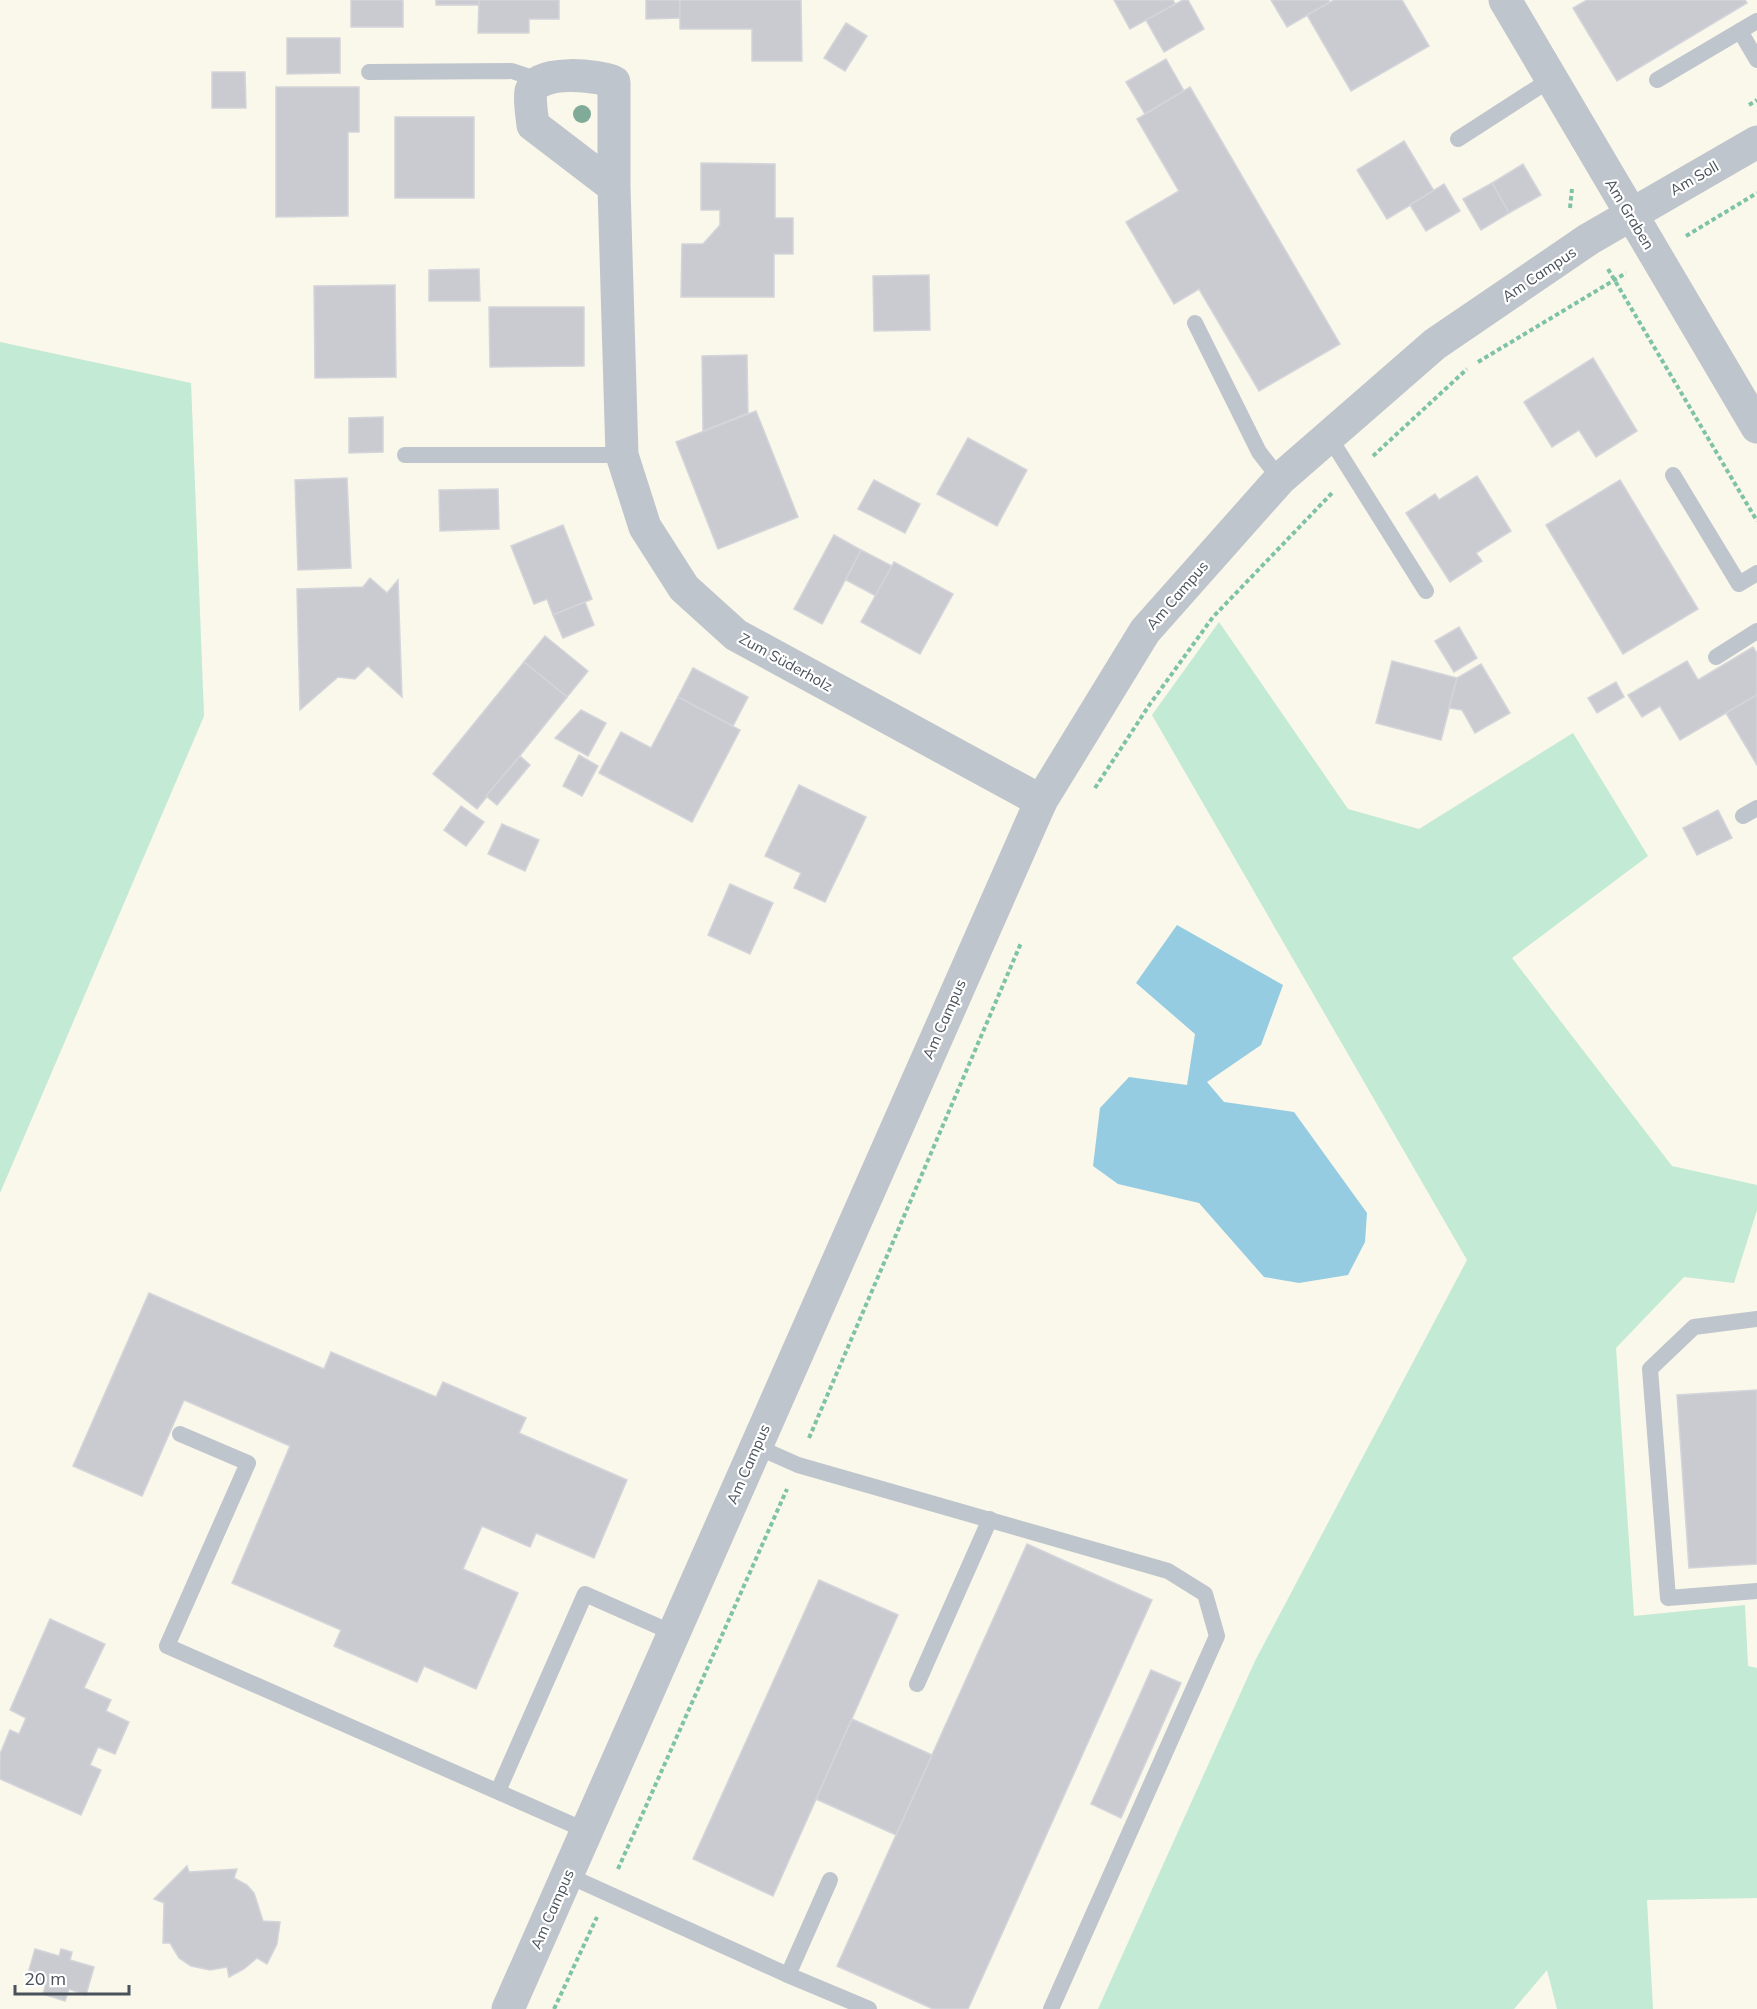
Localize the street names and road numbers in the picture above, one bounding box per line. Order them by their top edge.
street label: Am Soll [1666,156,1722,200]
street label: Am Graben [1601,175,1659,253]
street label: Am Campus [1498,242,1580,306]
street label: Am Campus [1142,557,1212,633]
street label: Zum Süderholz [736,629,836,696]
street label: Am Campus [918,976,970,1062]
street label: Am Campus [722,1421,774,1507]
street label: Am Campus [526,1866,578,1952]

